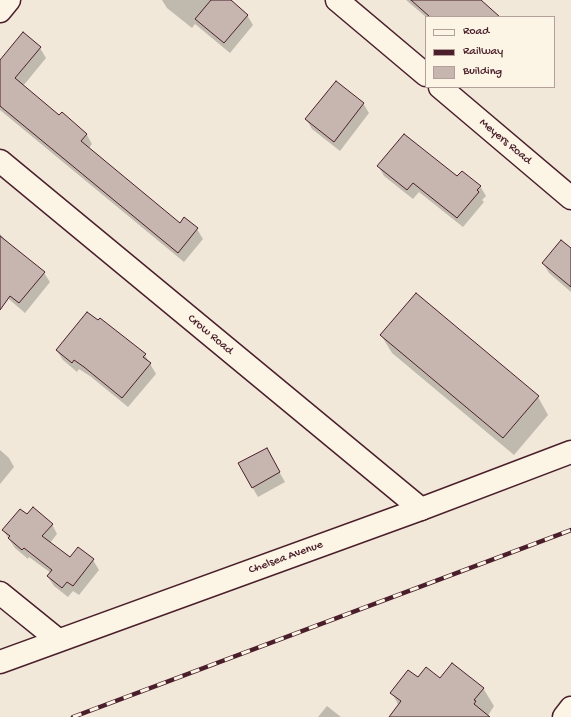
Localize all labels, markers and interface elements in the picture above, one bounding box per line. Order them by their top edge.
legend [425,16,555,88]
text: Road [463,25,489,39]
text: Railway [463,45,503,59]
text: Building [463,65,502,79]
street label: Meyers Road [476,116,534,168]
street label: Crow Road [184,312,236,358]
street label: Chelsea Avenue [247,538,325,578]

